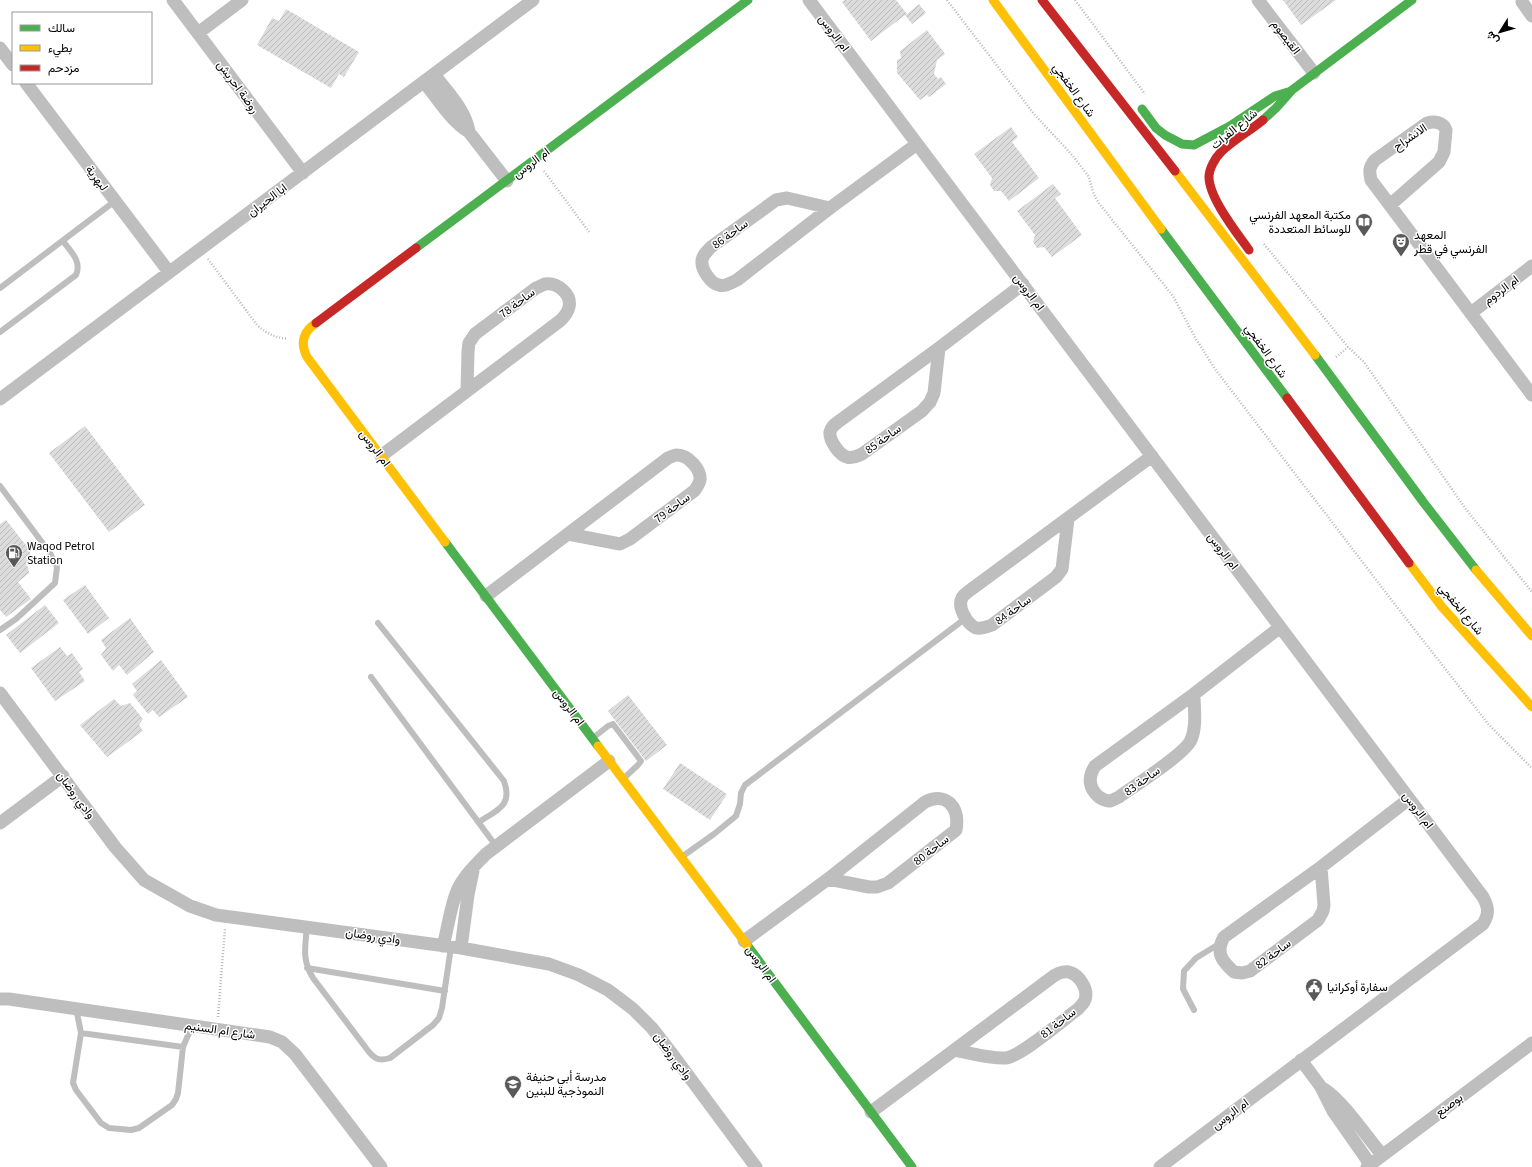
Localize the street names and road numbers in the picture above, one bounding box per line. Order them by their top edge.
street label: ام الروس [814,11,853,55]
street label: القيصوم [1267,16,1304,58]
street label: روضة احريش [213,57,263,117]
street label: شارع الخفجي [1047,60,1099,121]
street label: شارع الفرات [1207,105,1261,154]
street label: الانشراح [1390,120,1431,155]
street label: ام الروس [509,144,553,183]
street label: لبهرية [81,162,112,195]
street label: ابا الحيران [244,180,291,221]
street label: ساحة 86 [709,215,752,253]
street label: ام الروس [1009,270,1048,314]
street label: ام الردوم [1480,271,1523,309]
street label: ساحة 78 [496,284,539,323]
street label: شارع الخفجي [1239,321,1291,382]
street label: ساحة 85 [862,420,905,458]
street label: ام الروس [355,426,394,470]
street label: ساحة 79 [651,489,694,528]
street label: ام الروس [1203,529,1242,573]
street label: شارع الخفجي [1433,580,1487,640]
street label: ساحة 84 [992,591,1035,629]
street label: ام الروس [549,685,588,729]
street label: ساحة 83 [1121,762,1164,800]
street label: وادي روضان [51,768,99,823]
street label: ام الروس [1398,788,1437,832]
street label: ساحة 80 [910,831,953,870]
street label: وادي روضان [344,924,401,950]
street label: ساحة 82 [1252,935,1295,974]
street label: ام الروس [741,942,780,986]
street label: ساحة 81 [1037,1004,1080,1043]
street label: شارع ام السنيم [183,1017,256,1044]
street label: وادي روضان [648,1029,696,1084]
street label: بوصنع [1432,1090,1466,1121]
street label: ام الروس [1208,1095,1252,1134]

